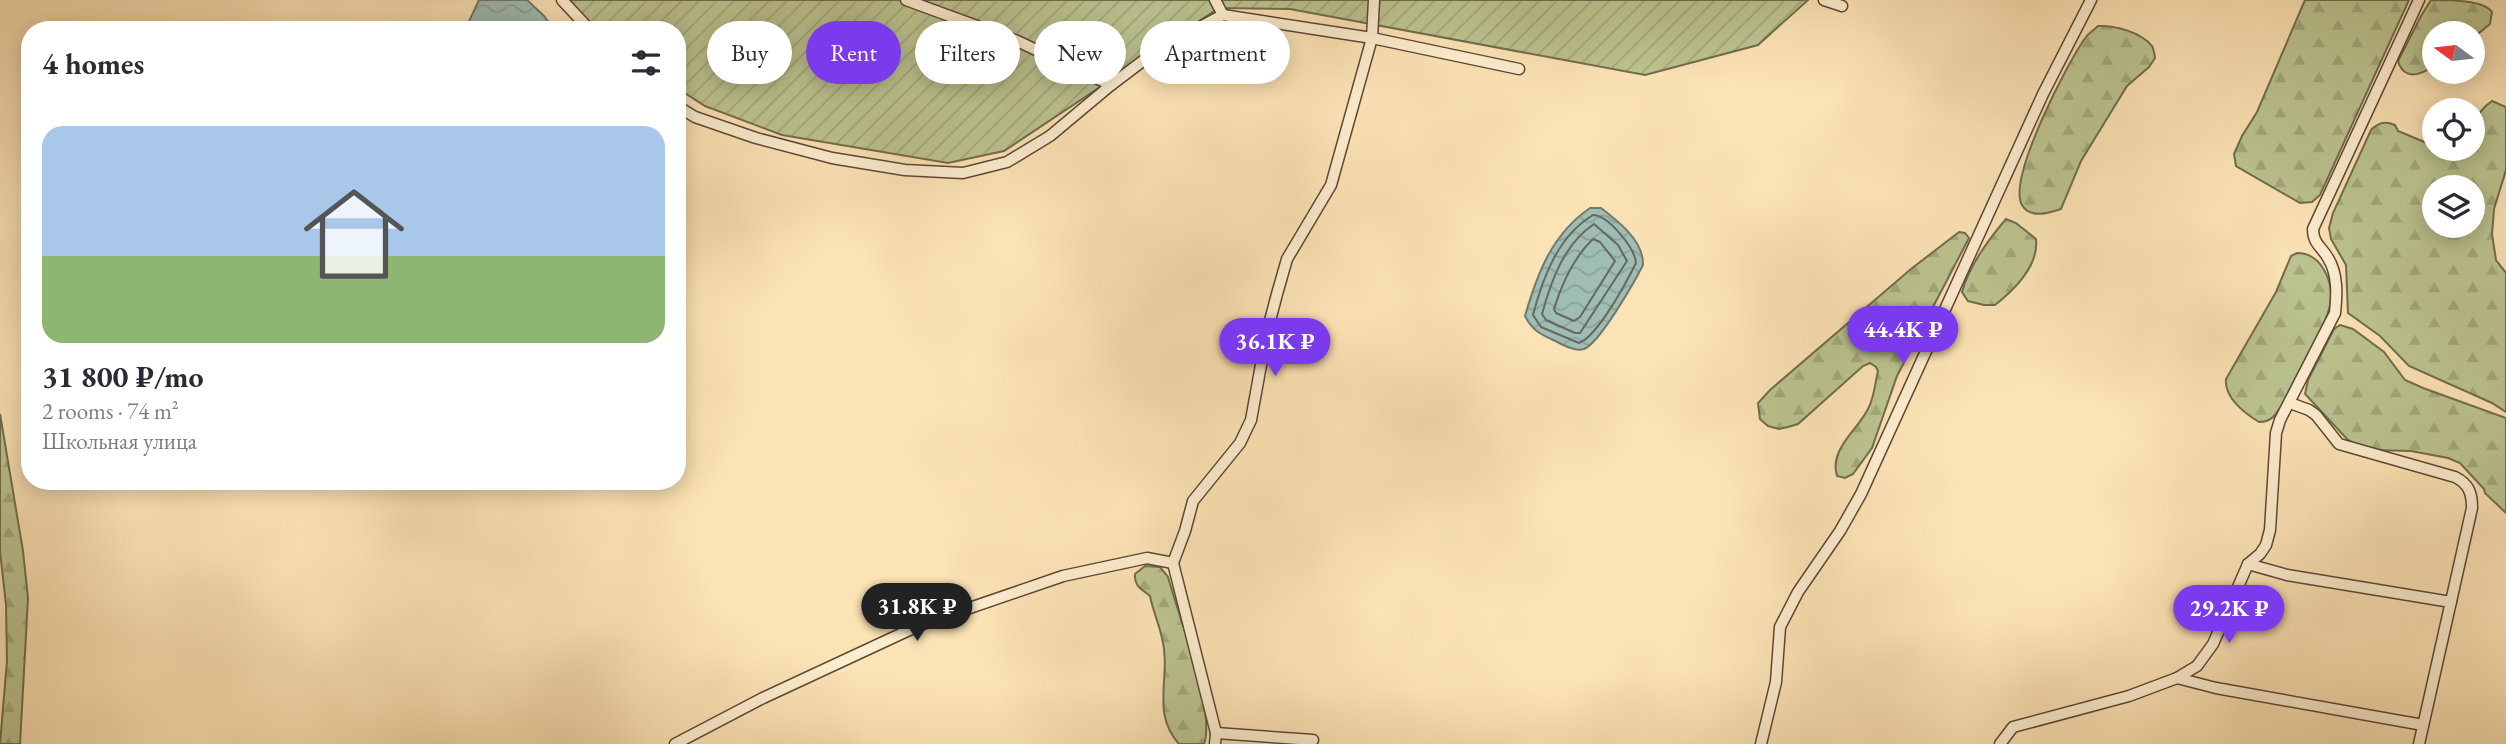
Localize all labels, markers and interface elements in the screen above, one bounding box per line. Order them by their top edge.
chip: Buy [707,21,792,84]
chip: Rent [806,21,901,84]
chip: Filters [915,21,1020,84]
chip: New [1034,21,1126,84]
chip: Apartment [1140,21,1290,84]
north arrow [2422,21,2485,84]
map controls [2422,21,2485,238]
text: 4 homes [42,44,144,83]
icon: filters [627,44,665,82]
button: locate [2422,98,2485,161]
icon: home [291,171,417,297]
button: layers [2422,175,2485,238]
pin: 44.4K ₽ [1838,306,1968,366]
text: 44.4K ₽ [1863,314,1943,344]
pin: 36.1K ₽ [1210,318,1340,378]
text: 36.1K ₽ [1235,326,1315,356]
text: 31 800 ₽/mo [42,357,204,396]
text: 2 rooms · 74 m² [42,396,179,426]
text: Школьная улица [42,426,197,456]
pin: 31.8K ₽ [852,584,982,643]
pin: 29.2K ₽ [2164,586,2294,645]
text: 31.8K ₽ [877,591,957,621]
text: 29.2K ₽ [2189,593,2269,623]

